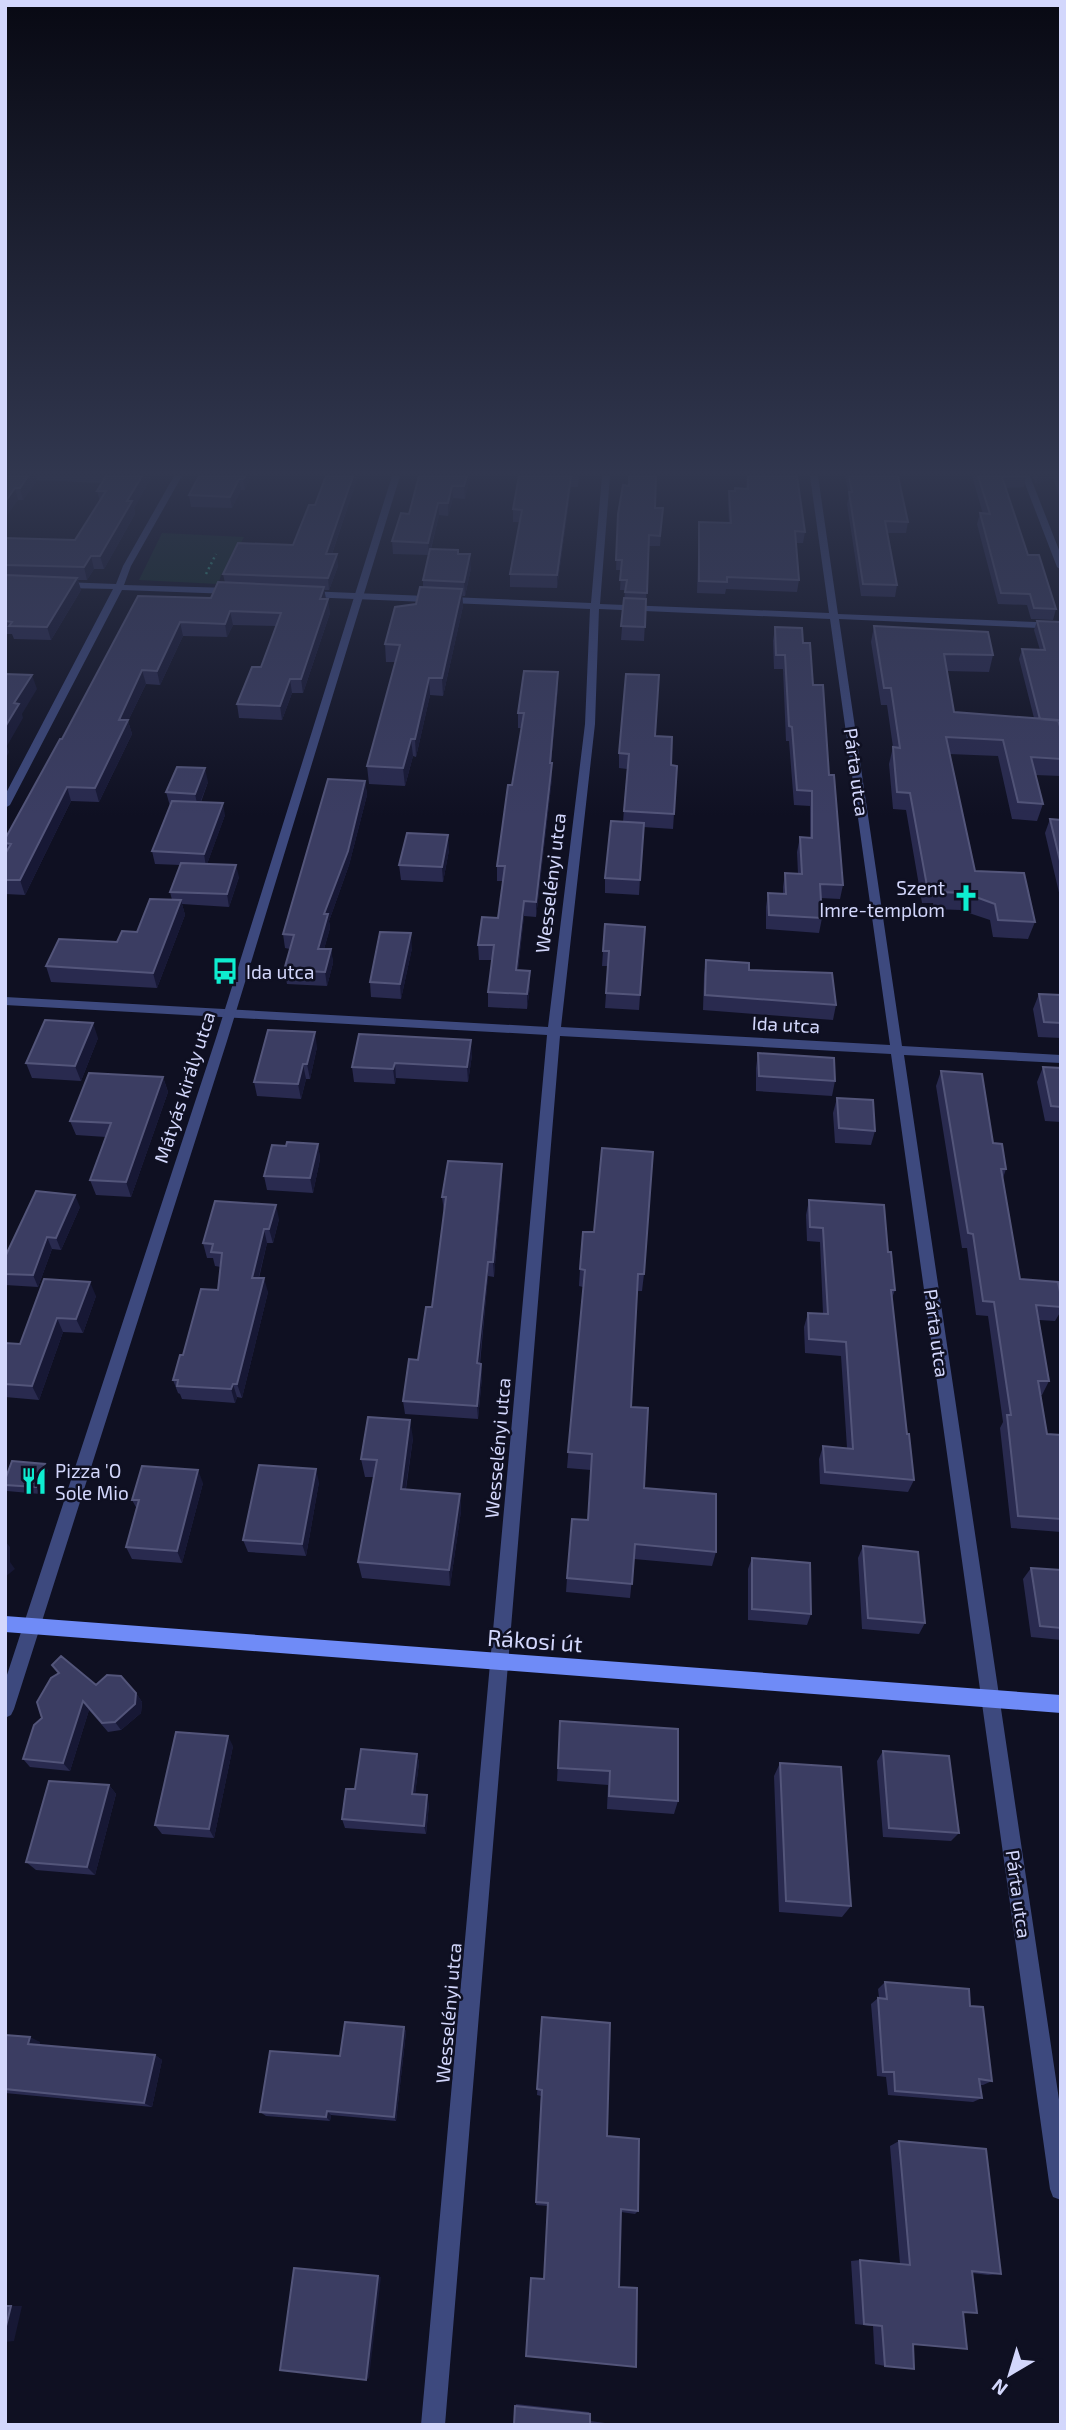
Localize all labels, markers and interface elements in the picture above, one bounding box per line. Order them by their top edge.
street label: Párta utca [839,726,875,818]
street label: Wesselényi utca [530,812,570,954]
place label: Szent Imre-templom [819,876,945,921]
church icon: Szent Imre-templom [951,883,981,913]
bus stop icon: Ida utca [210,956,240,986]
place label: Ida utca [246,960,314,983]
street label: Mátyás király utca [149,1008,219,1166]
street label: Ida utca [751,1011,821,1037]
street label: Párta utca [919,1287,955,1379]
street label: Wesselényi utca [479,1377,515,1519]
place label: Pizza 'O Sole Mio [55,1459,129,1504]
restaurant icon: Pizza 'O Sole Mio [19,1466,49,1496]
street label: Rákosi út [486,1623,584,1657]
street label: Párta utca [1001,1848,1037,1940]
street label: Wesselényi utca [430,1942,466,2084]
north arrow [975,2339,1045,2409]
text: N [987,2375,1012,2401]

